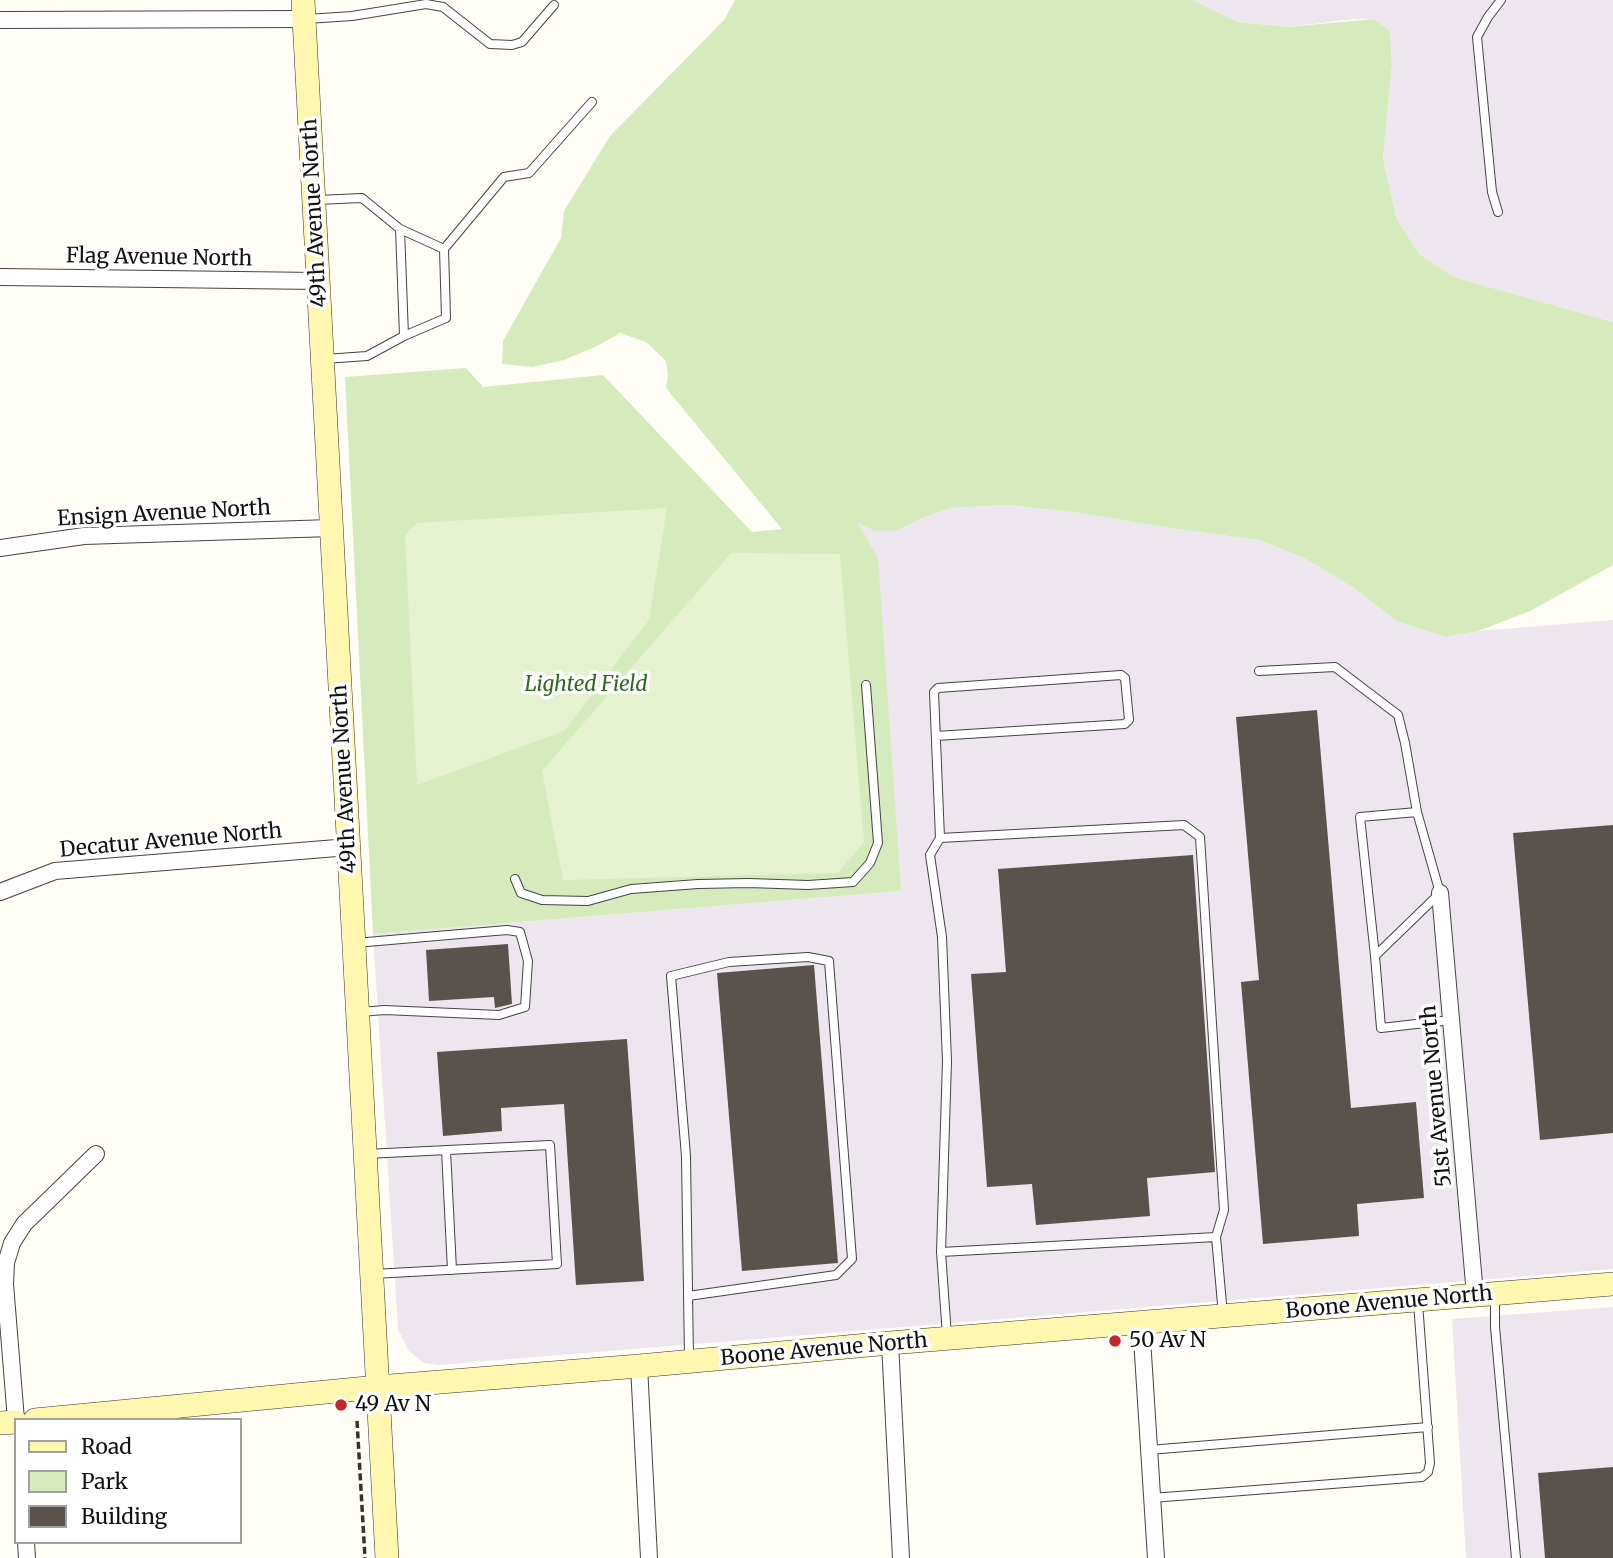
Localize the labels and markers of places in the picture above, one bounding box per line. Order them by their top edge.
place label: 50 Av N [1129,1328,1206,1354]
marker: 50 Av N [1107,1333,1123,1349]
place label: 49 Av N [355,1392,431,1418]
marker: 49 Av N [333,1397,349,1413]

